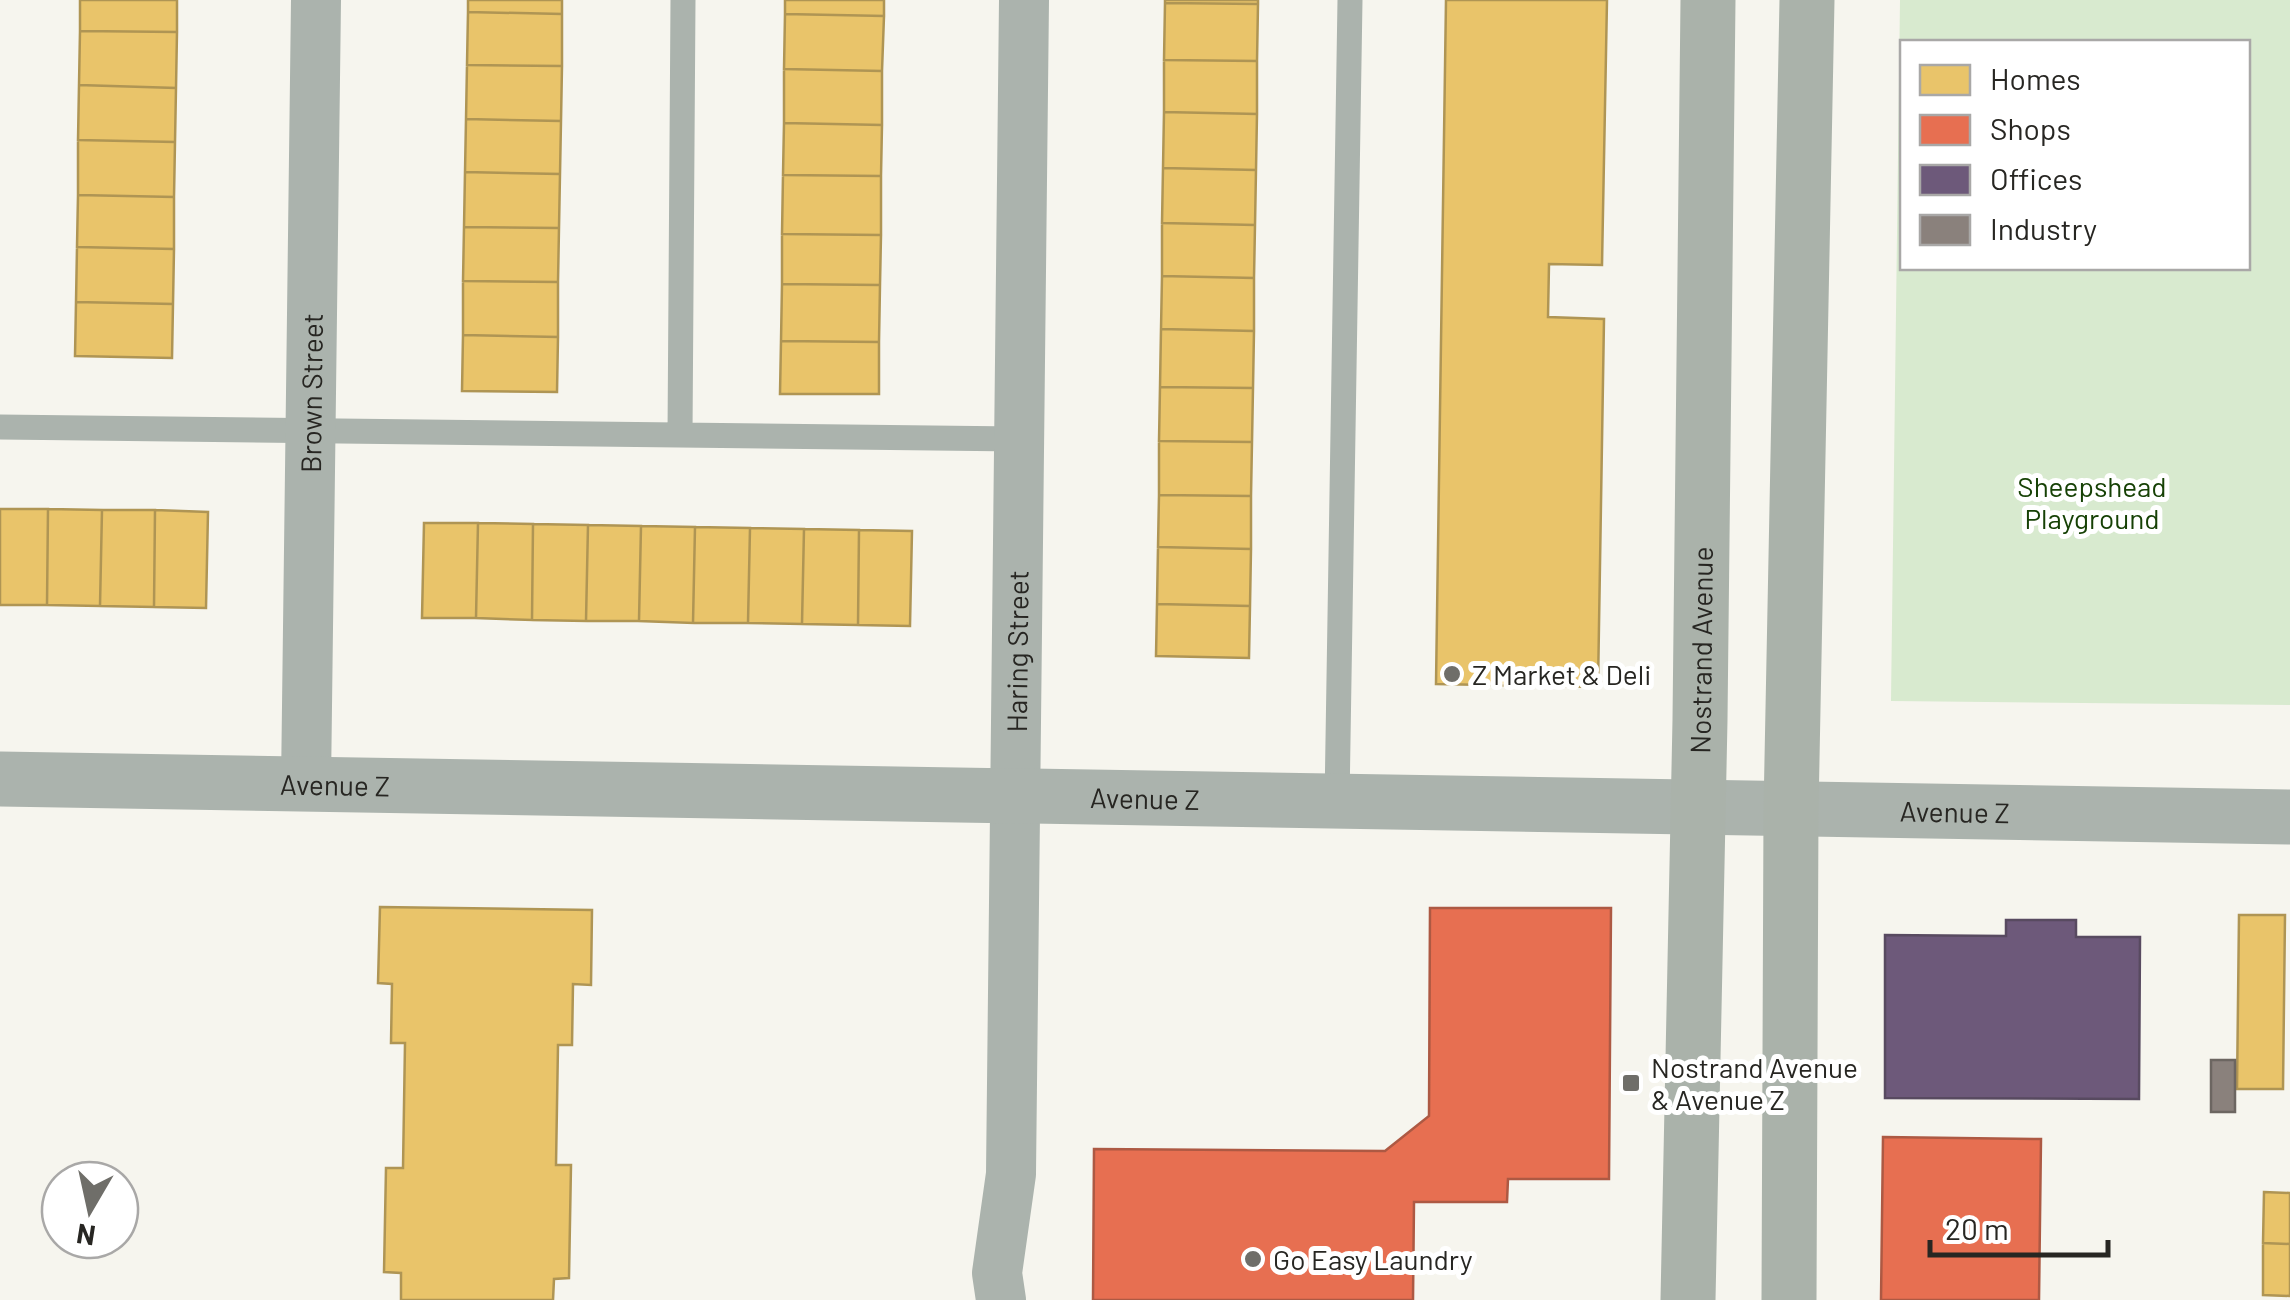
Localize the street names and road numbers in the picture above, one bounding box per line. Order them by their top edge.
street label: Brown Street [293,313,329,473]
street label: Nostrand Avenue [1682,546,1719,754]
street label: Haring Street [999,570,1035,733]
street label: Avenue Z [280,767,390,802]
street label: Avenue Z [1090,780,1200,816]
street label: Avenue Z [1899,794,2010,829]

